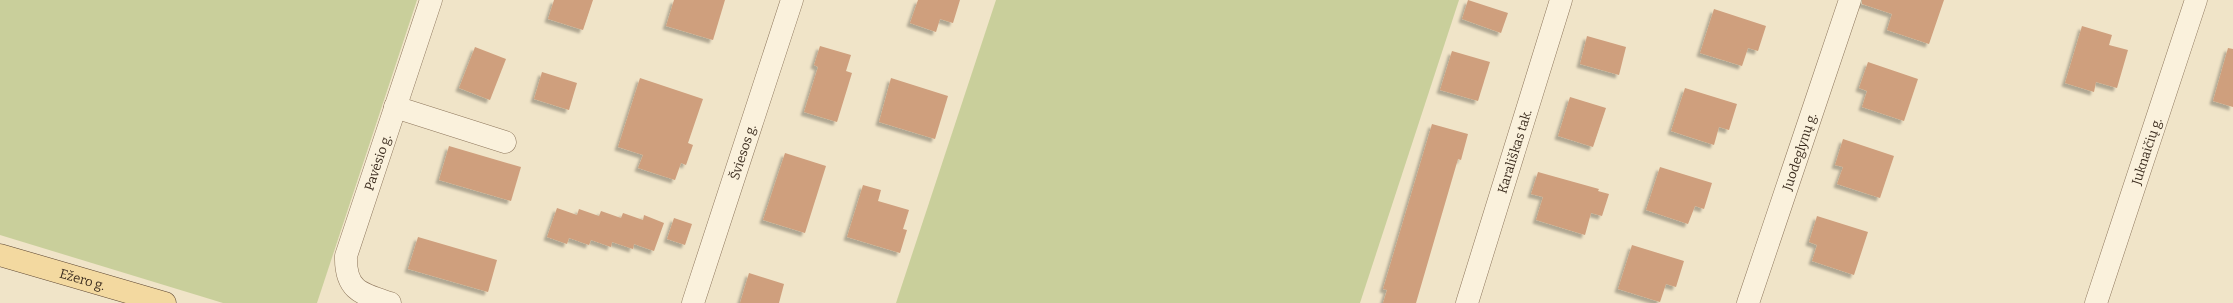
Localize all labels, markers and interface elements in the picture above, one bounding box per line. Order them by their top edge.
street label: Karališkas tak. [1495,107,1535,195]
street label: Juodeglynų g. [1779,111,1820,193]
street label: Juknaičių g. [2128,116,2165,188]
street label: Šviesos g. [727,122,759,182]
street label: Pavėsio g. [361,132,394,192]
street label: Ežero g. [58,266,107,293]

